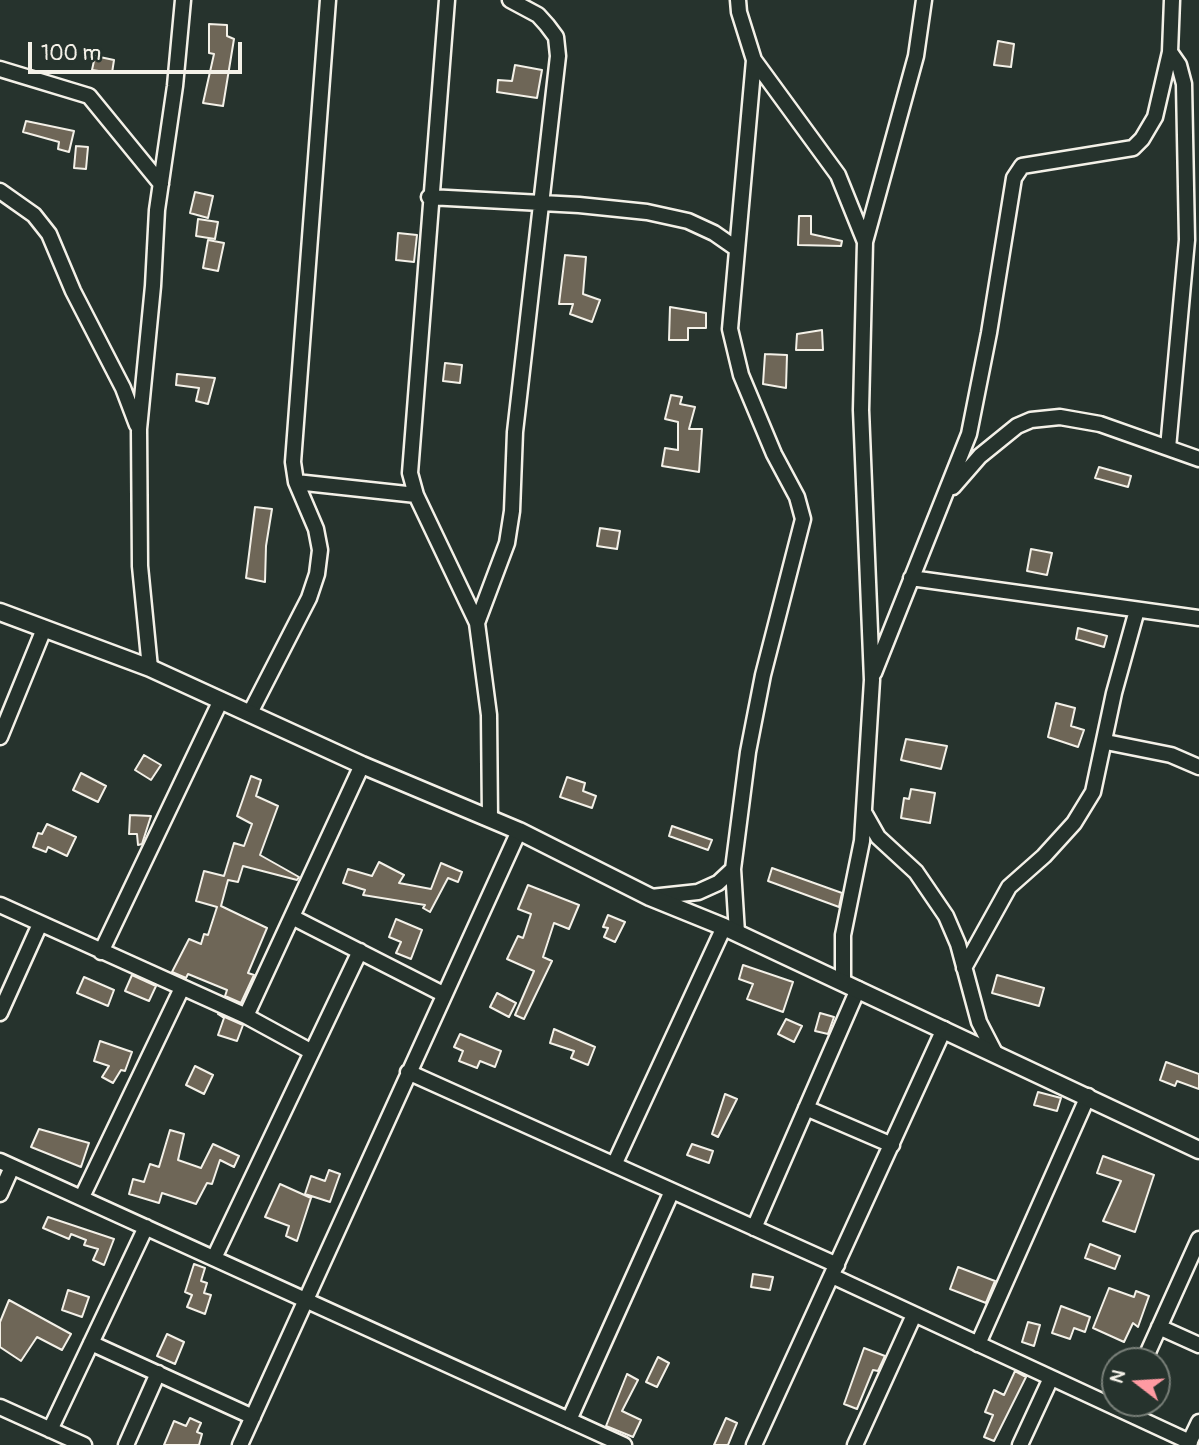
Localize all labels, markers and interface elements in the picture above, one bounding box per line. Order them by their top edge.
scale bar [32,28,245,72]
text: 100 m [41,40,101,67]
north arrow [1101,1347,1171,1417]
text: N [1104,1367,1131,1386]

